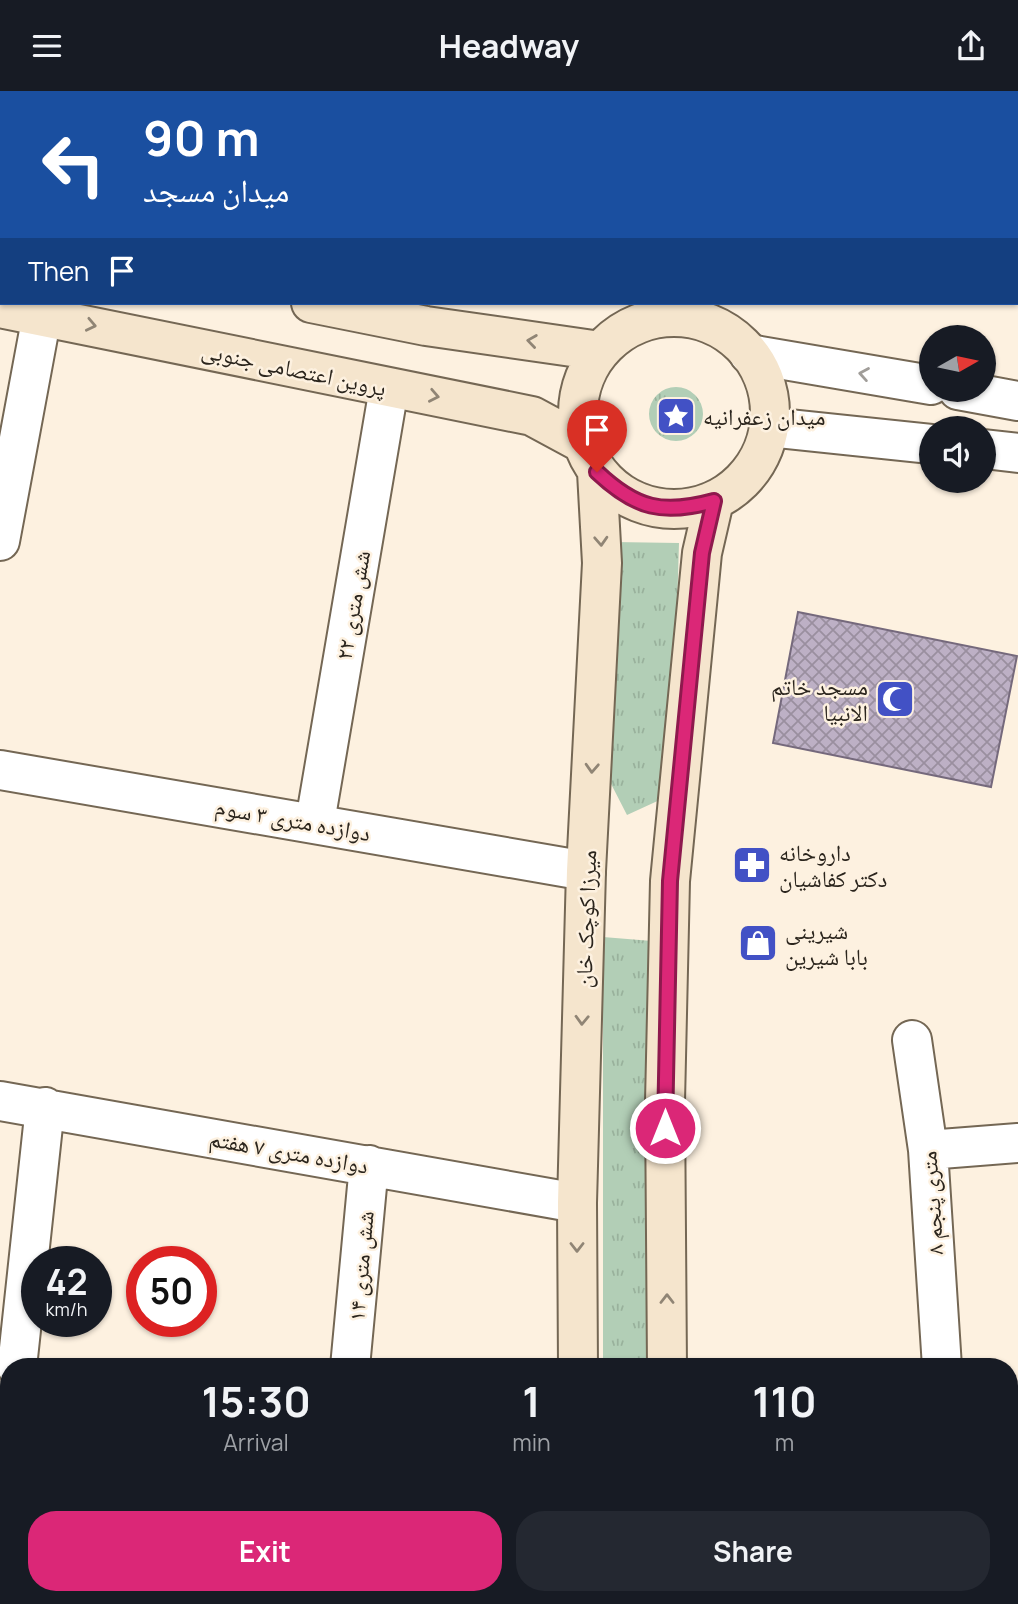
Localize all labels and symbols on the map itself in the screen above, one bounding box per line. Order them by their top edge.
one-way arrow [85,317,97,332]
north arrow [919,325,996,403]
street label: پروین اعتصامی جنوبی [199,333,389,403]
one-way arrow [526,334,538,349]
one-way arrow [858,367,870,382]
one-way arrow [428,388,440,403]
place icon: میدان زعفرانیه [655,395,697,437]
pin [567,400,627,472]
place label: میدان زعفرانیه [703,400,825,432]
one-way arrow [593,535,608,546]
street label: شش متری ۲۲ [327,548,377,662]
place label: مسجد خاتم الانبیا [771,670,868,728]
mosque icon: مسجد خاتم الانبیا [874,678,916,720]
one-way arrow [584,763,599,774]
street label: دوازده متری ۳ سوم [213,790,373,849]
place label: داروخانه دکتر کفاشیان [779,836,887,894]
pharmacy icon: داروخانه دکتر کفاشیان [731,844,773,886]
street label: میرزا کوچک خان [567,849,603,989]
place label: شیرینی بابا شیرین [785,914,868,972]
shop icon: شیرینی بابا شیرین [737,922,779,964]
one-way arrow [575,1014,590,1025]
position arrow [628,1091,702,1165]
street label: دوازده متری ۷ هفتم [207,1121,371,1182]
street label: ۸ متری پنجم [911,1150,952,1256]
street label: شش متری ۱۴ [339,1209,381,1323]
one-way arrow [569,1242,585,1253]
speed limit sign: 50 [126,1246,217,1337]
one-way arrow [659,1293,675,1303]

